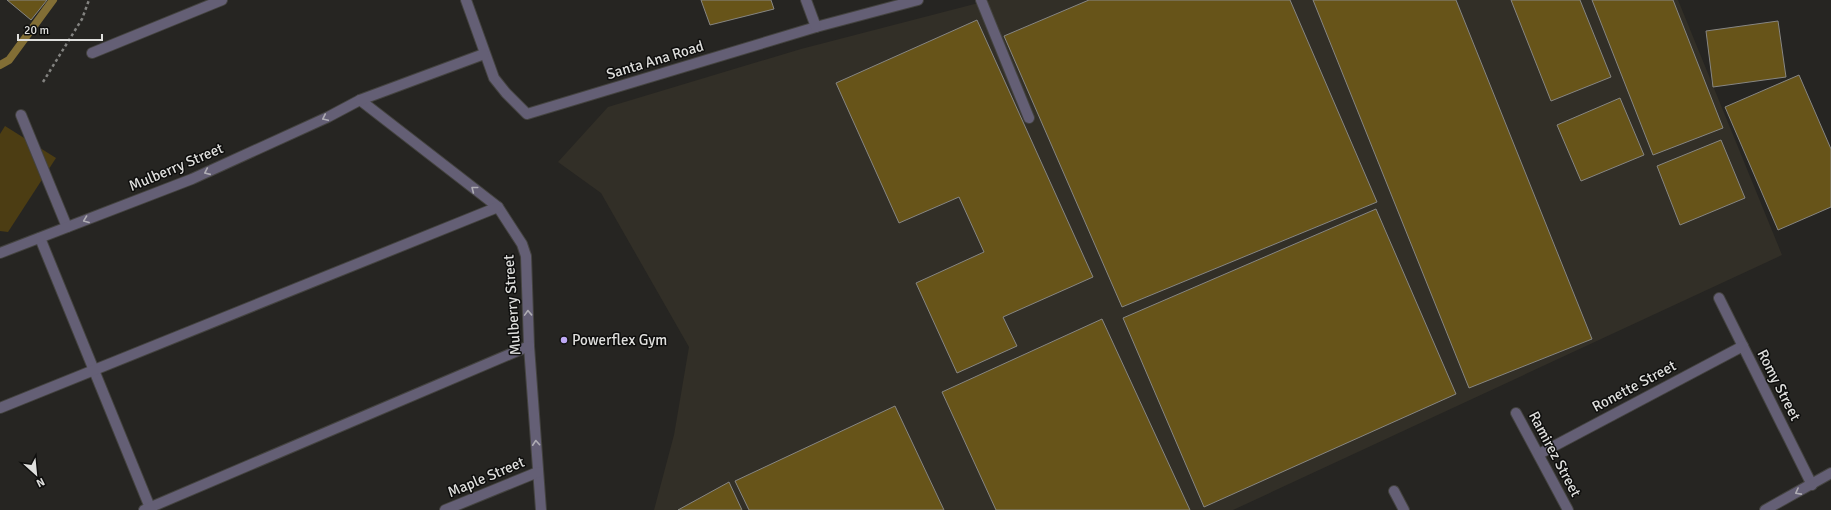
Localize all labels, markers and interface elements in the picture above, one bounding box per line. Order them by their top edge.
scale bar [18,16,102,42]
text: 20 m [24,23,49,38]
street label: Santa Ana Road [604,37,706,83]
one-way arrow [322,113,329,121]
street label: Mulberry Street [126,139,226,195]
one-way arrow [203,167,211,175]
one-way arrow [472,187,479,194]
one-way arrow [82,215,89,223]
street label: Mulberry Street [500,254,524,356]
one-way arrow [524,310,532,316]
place label: Powerflex Gym [572,331,667,349]
marker: Powerflex Gym [559,335,569,345]
street label: Romy Street [1753,346,1805,424]
street label: Ronette Street [1589,356,1679,416]
street label: Ramirez Street [1525,408,1585,500]
one-way arrow [531,440,540,446]
street label: Maple Street [445,453,527,501]
north arrow [16,454,56,494]
text: N [34,475,47,490]
one-way arrow [1795,488,1803,495]

